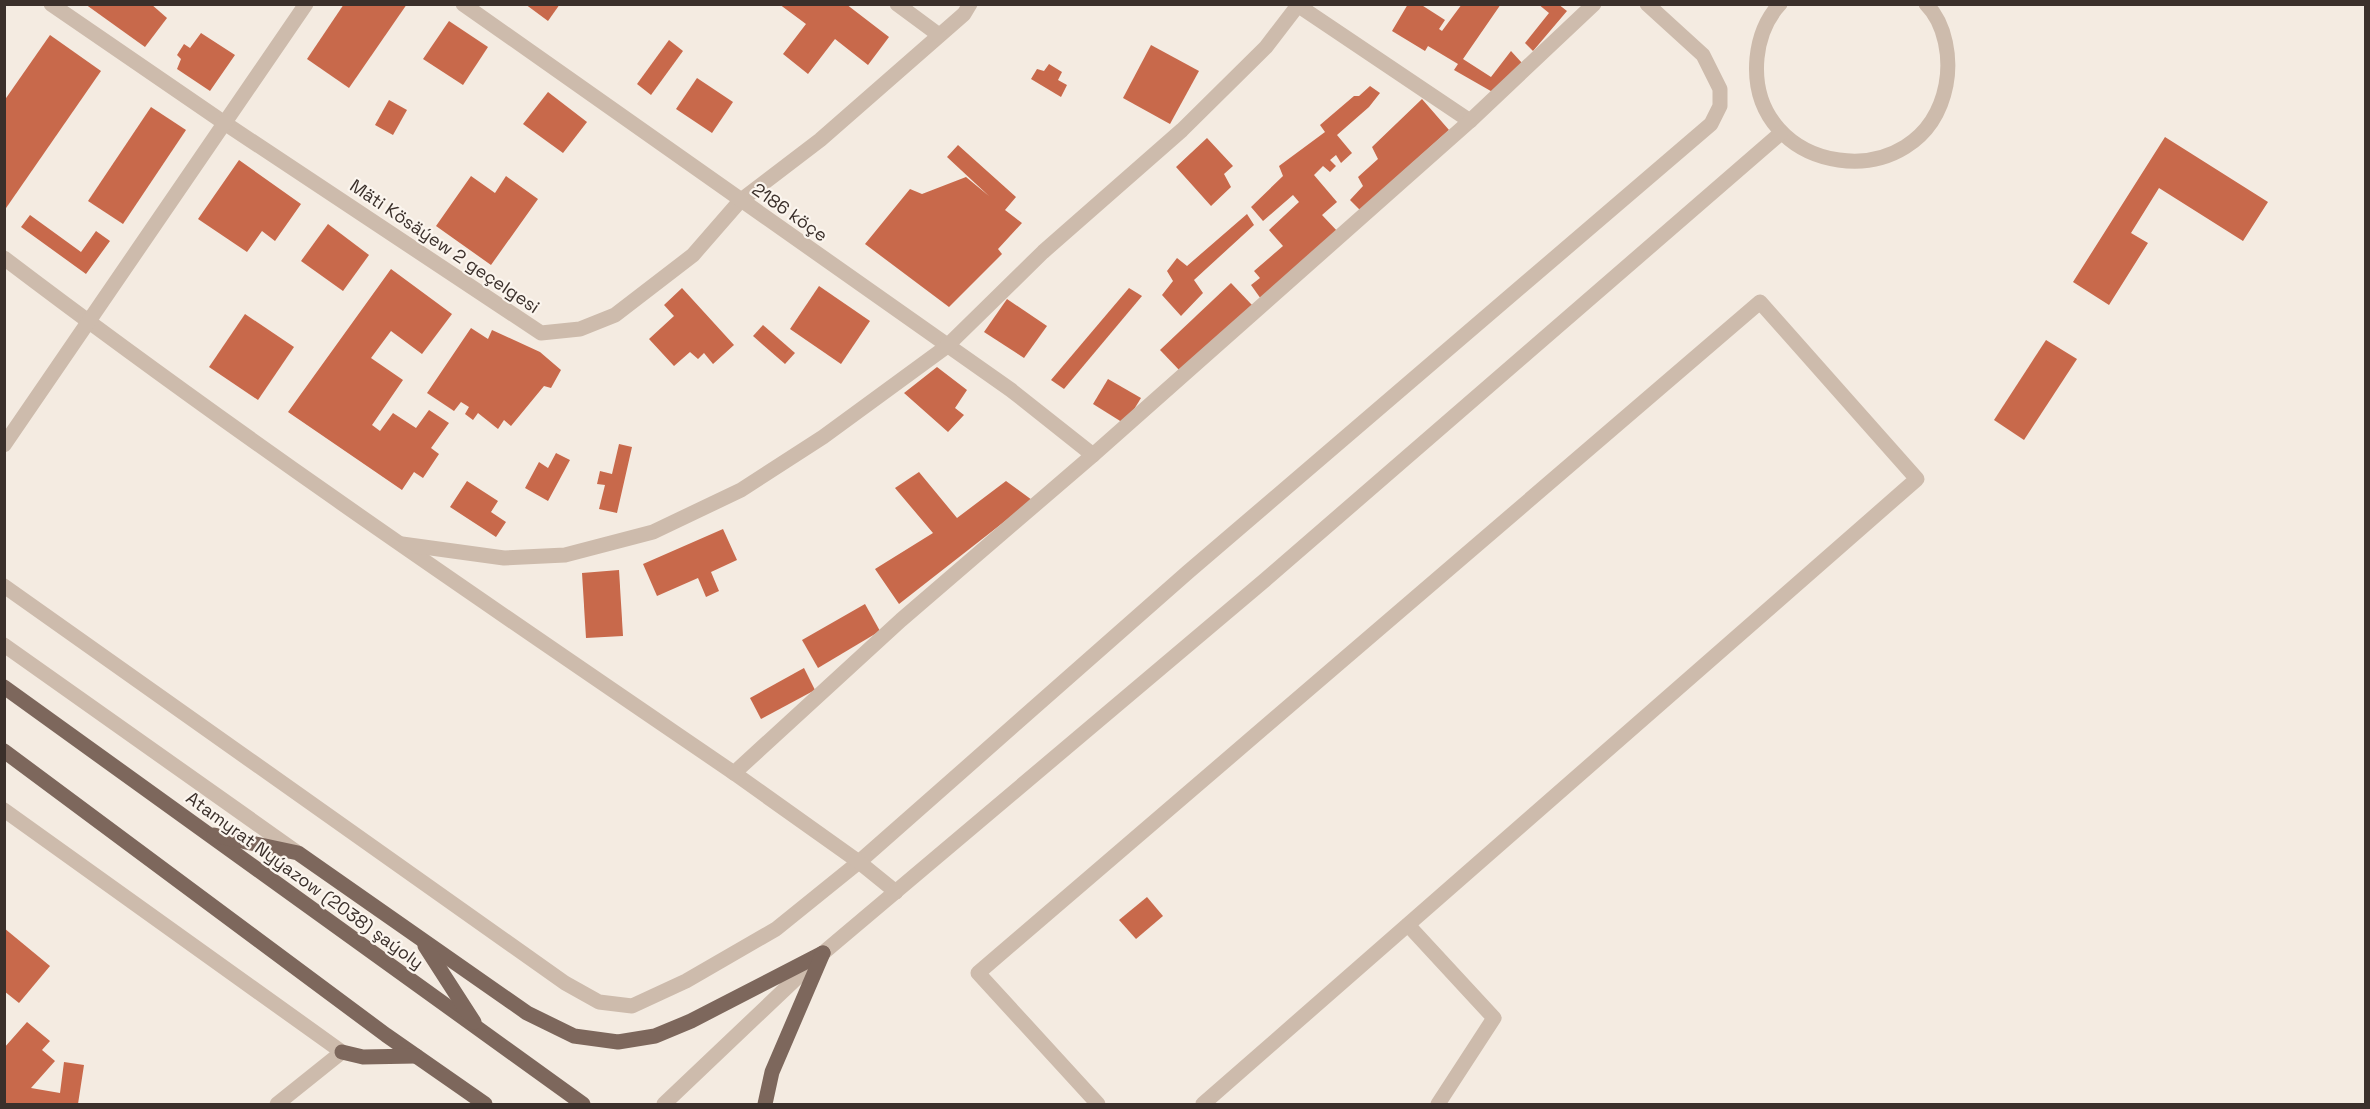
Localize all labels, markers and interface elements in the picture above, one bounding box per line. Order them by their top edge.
street label: Mäti Kösäýew 2 geçelgesi [346,174,544,318]
street label: 2186 köçe [748,178,832,246]
street label: Atamyrat Nyýazow (2038) şaýoly [182,786,428,974]

